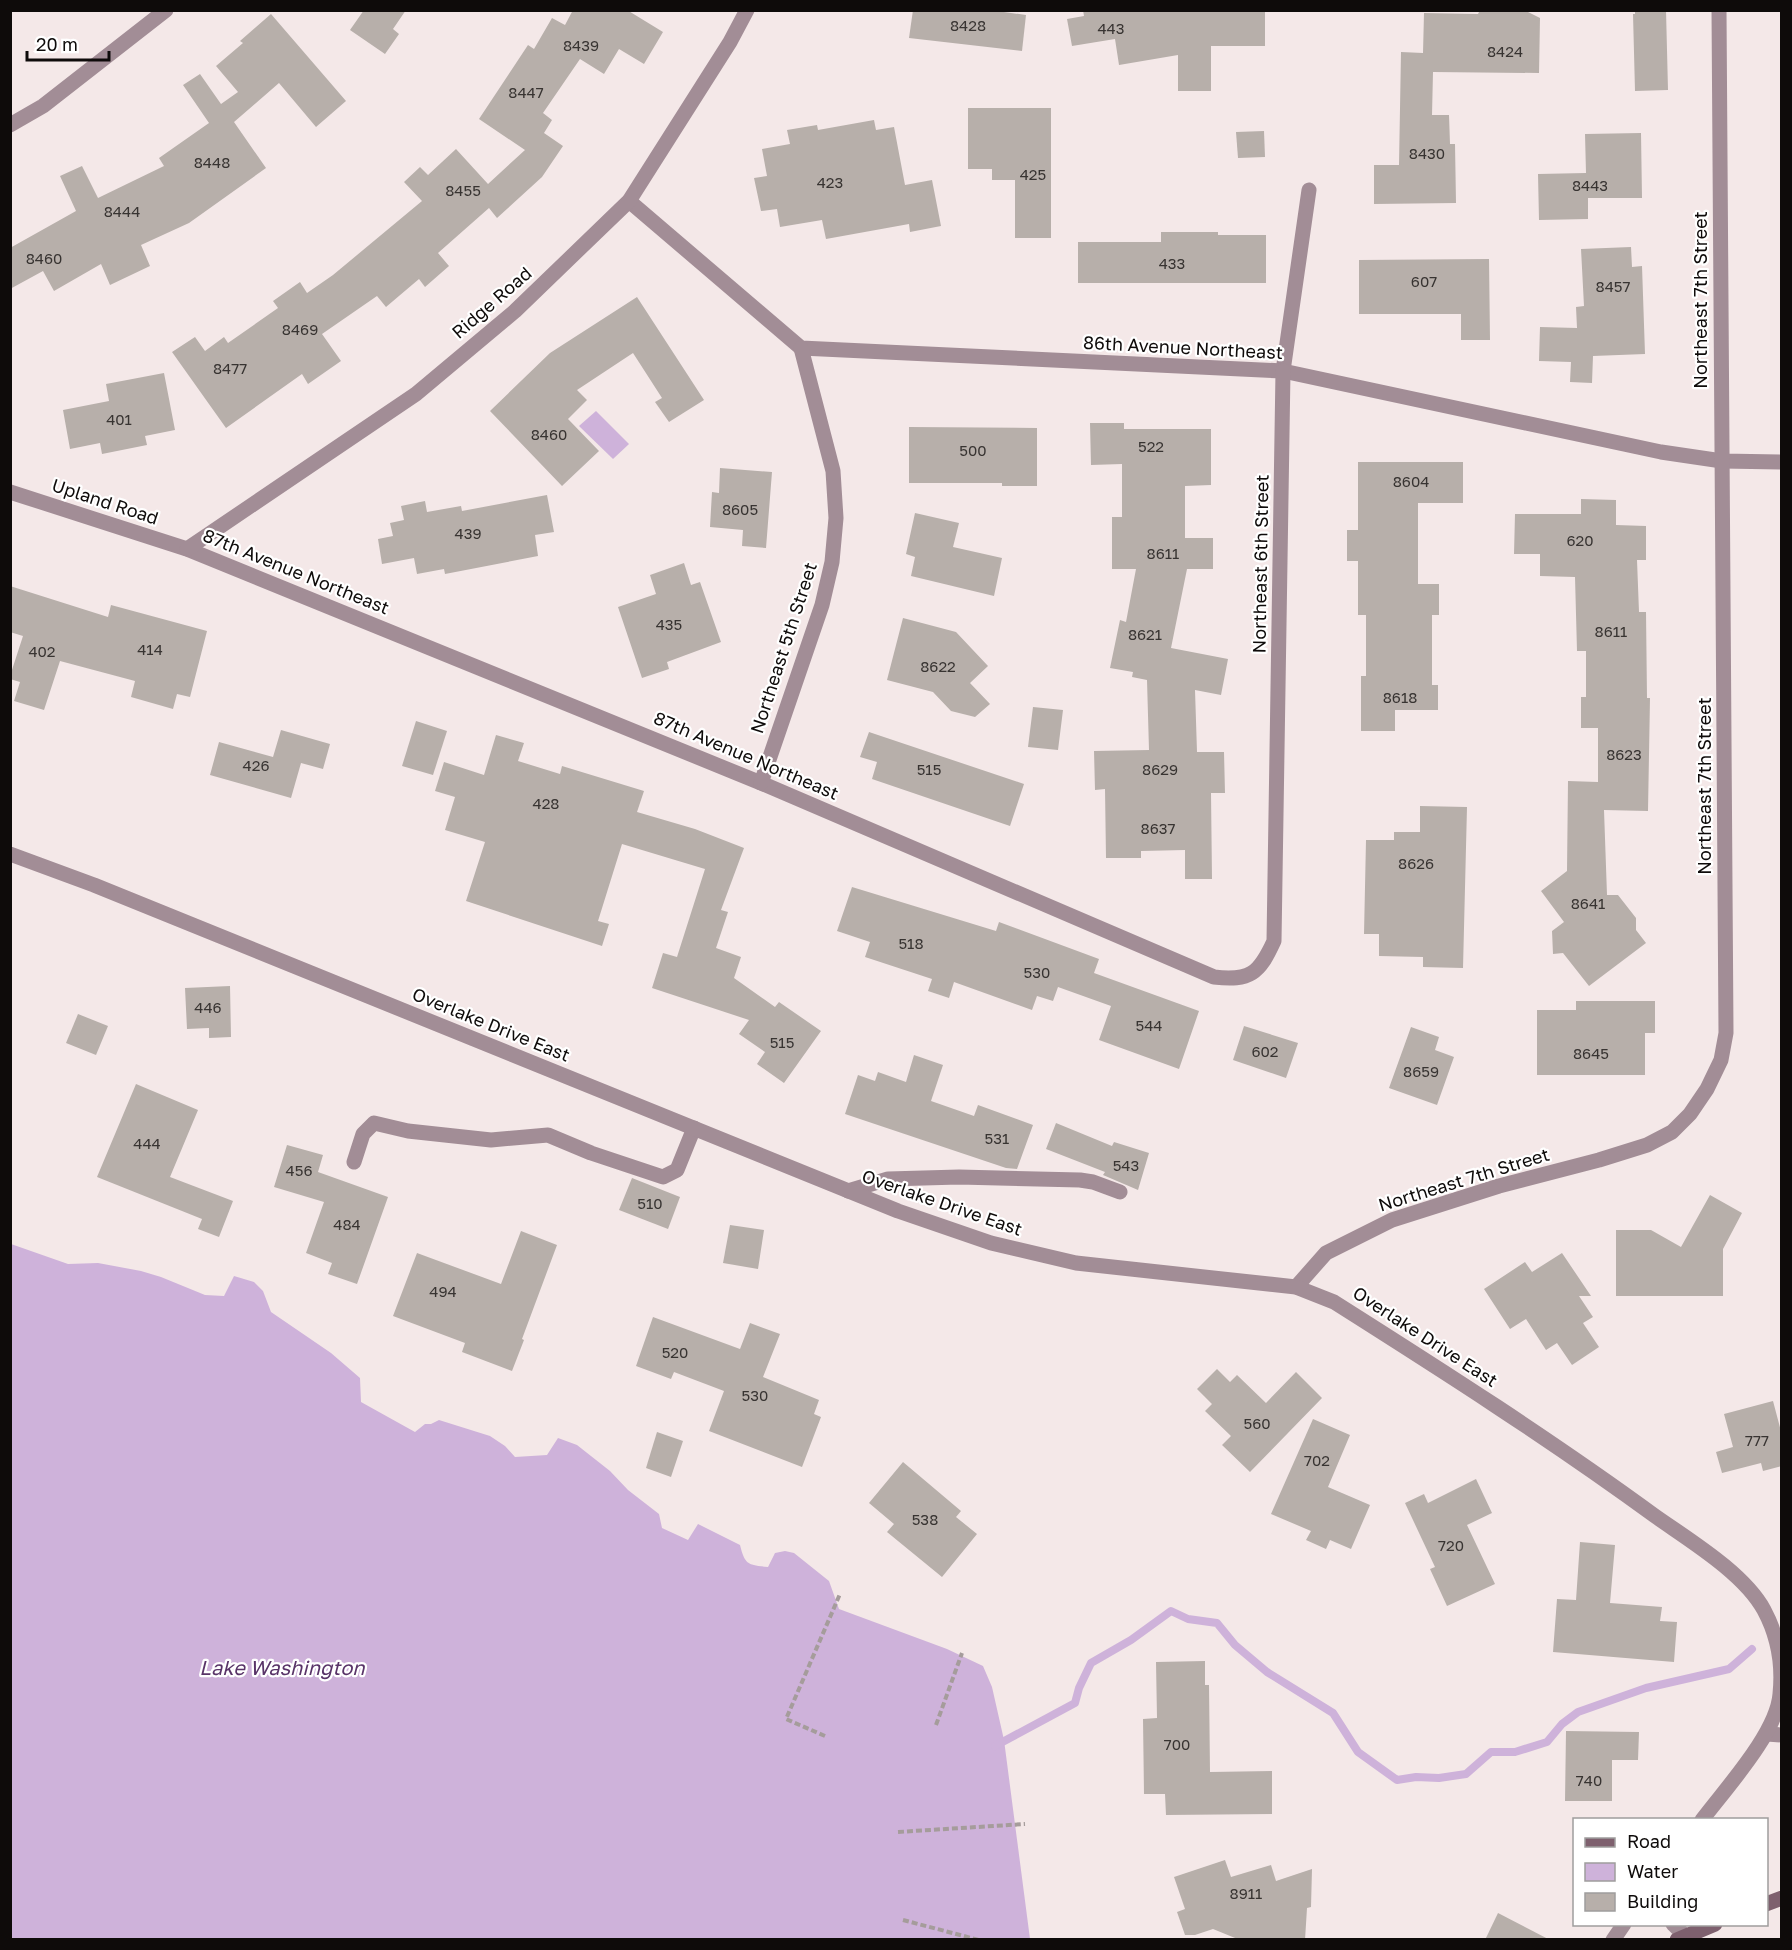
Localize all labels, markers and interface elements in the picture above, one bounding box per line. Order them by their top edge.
house number: 8428 [950,16,986,34]
house number: 443 [1097,19,1125,37]
scale bar [27,24,110,62]
text: 20 m [36,33,78,55]
house number: 8439 [563,36,599,54]
house number: 8424 [1487,42,1523,60]
house number: 8447 [508,83,544,101]
house number: 8430 [1409,144,1445,162]
house number: 8448 [194,153,230,171]
house number: 425 [1020,165,1046,183]
house number: 423 [817,173,843,191]
house number: 8443 [1572,176,1608,194]
house number: 8455 [445,181,481,199]
house number: 8444 [104,202,140,220]
street label: Northeast 7th Street [1689,211,1711,389]
house number: 8460 [26,249,62,267]
house number: 433 [1159,254,1185,272]
street label: Ridge Road [447,262,536,343]
house number: 607 [1411,272,1437,290]
house number: 8457 [1596,277,1631,295]
house number: 8469 [282,320,318,338]
street label: 86th Avenue Northeast [1083,331,1284,363]
house number: 8477 [213,359,247,377]
house number: 401 [106,410,132,428]
house number: 8460 [531,425,567,443]
house number: 522 [1138,437,1164,455]
house number: 500 [959,441,987,459]
house number: 8604 [1393,472,1429,490]
street label: Upland Road [49,473,161,529]
street label: Northeast 6th Street [1247,474,1273,654]
house number: 8605 [722,500,758,518]
street label: 87th Avenue Northeast [200,524,393,619]
house number: 439 [454,524,482,542]
house number: 620 [1566,531,1594,549]
house number: 8611 [1147,544,1179,562]
street label: Northeast 5th Street [745,559,821,736]
house number: 435 [656,615,682,633]
house number: 8611 [1595,622,1627,640]
house number: 8621 [1128,625,1162,643]
house number: 414 [137,640,163,658]
house number: 402 [28,642,56,660]
house number: 8622 [920,657,956,675]
house number: 8618 [1383,688,1417,706]
street label: Northeast 7th Street [1693,697,1715,875]
street label: 87th Avenue Northeast [651,706,842,804]
house number: 8623 [1606,745,1642,763]
house number: 426 [243,756,269,774]
house number: 515 [917,760,941,778]
house number: 8629 [1142,760,1178,778]
house number: 428 [532,794,560,812]
house number: 8637 [1141,819,1176,837]
house number: 8626 [1398,854,1434,872]
house number: 8641 [1571,894,1605,912]
house number: 518 [898,934,924,952]
house number: 530 [1024,963,1050,981]
street label: Overlake Drive East [409,982,573,1066]
house number: 446 [194,998,222,1016]
house number: 544 [1135,1016,1163,1034]
house number: 515 [770,1033,794,1051]
house number: 602 [1251,1042,1279,1060]
house number: 8645 [1573,1044,1609,1062]
house number: 8659 [1403,1062,1439,1080]
house number: 531 [985,1129,1009,1147]
house number: 444 [133,1134,161,1152]
street label: Northeast 7th Street [1376,1143,1552,1216]
house number: 543 [1113,1156,1139,1174]
house number: 456 [286,1161,312,1179]
street label: Overlake Drive East [859,1164,1025,1240]
house number: 510 [637,1194,663,1212]
house number: 484 [333,1215,361,1233]
street label: Overlake Drive East [1349,1281,1502,1391]
house number: 494 [429,1282,457,1300]
house number: 520 [662,1343,688,1361]
house number: 530 [742,1386,768,1404]
house number: 560 [1243,1414,1271,1432]
house number: 777 [1745,1431,1769,1449]
house number: 702 [1304,1451,1330,1469]
house number: 538 [912,1510,938,1528]
house number: 720 [1438,1536,1464,1554]
water label: Lake Washington [199,1655,365,1680]
house number: 700 [1164,1735,1190,1753]
house number: 740 [1576,1771,1602,1789]
legend [1573,1818,1768,1926]
text: Road [1627,1830,1671,1852]
text: Water [1627,1860,1678,1882]
house number: 8911 [1230,1884,1262,1902]
text: Building [1627,1890,1698,1912]

